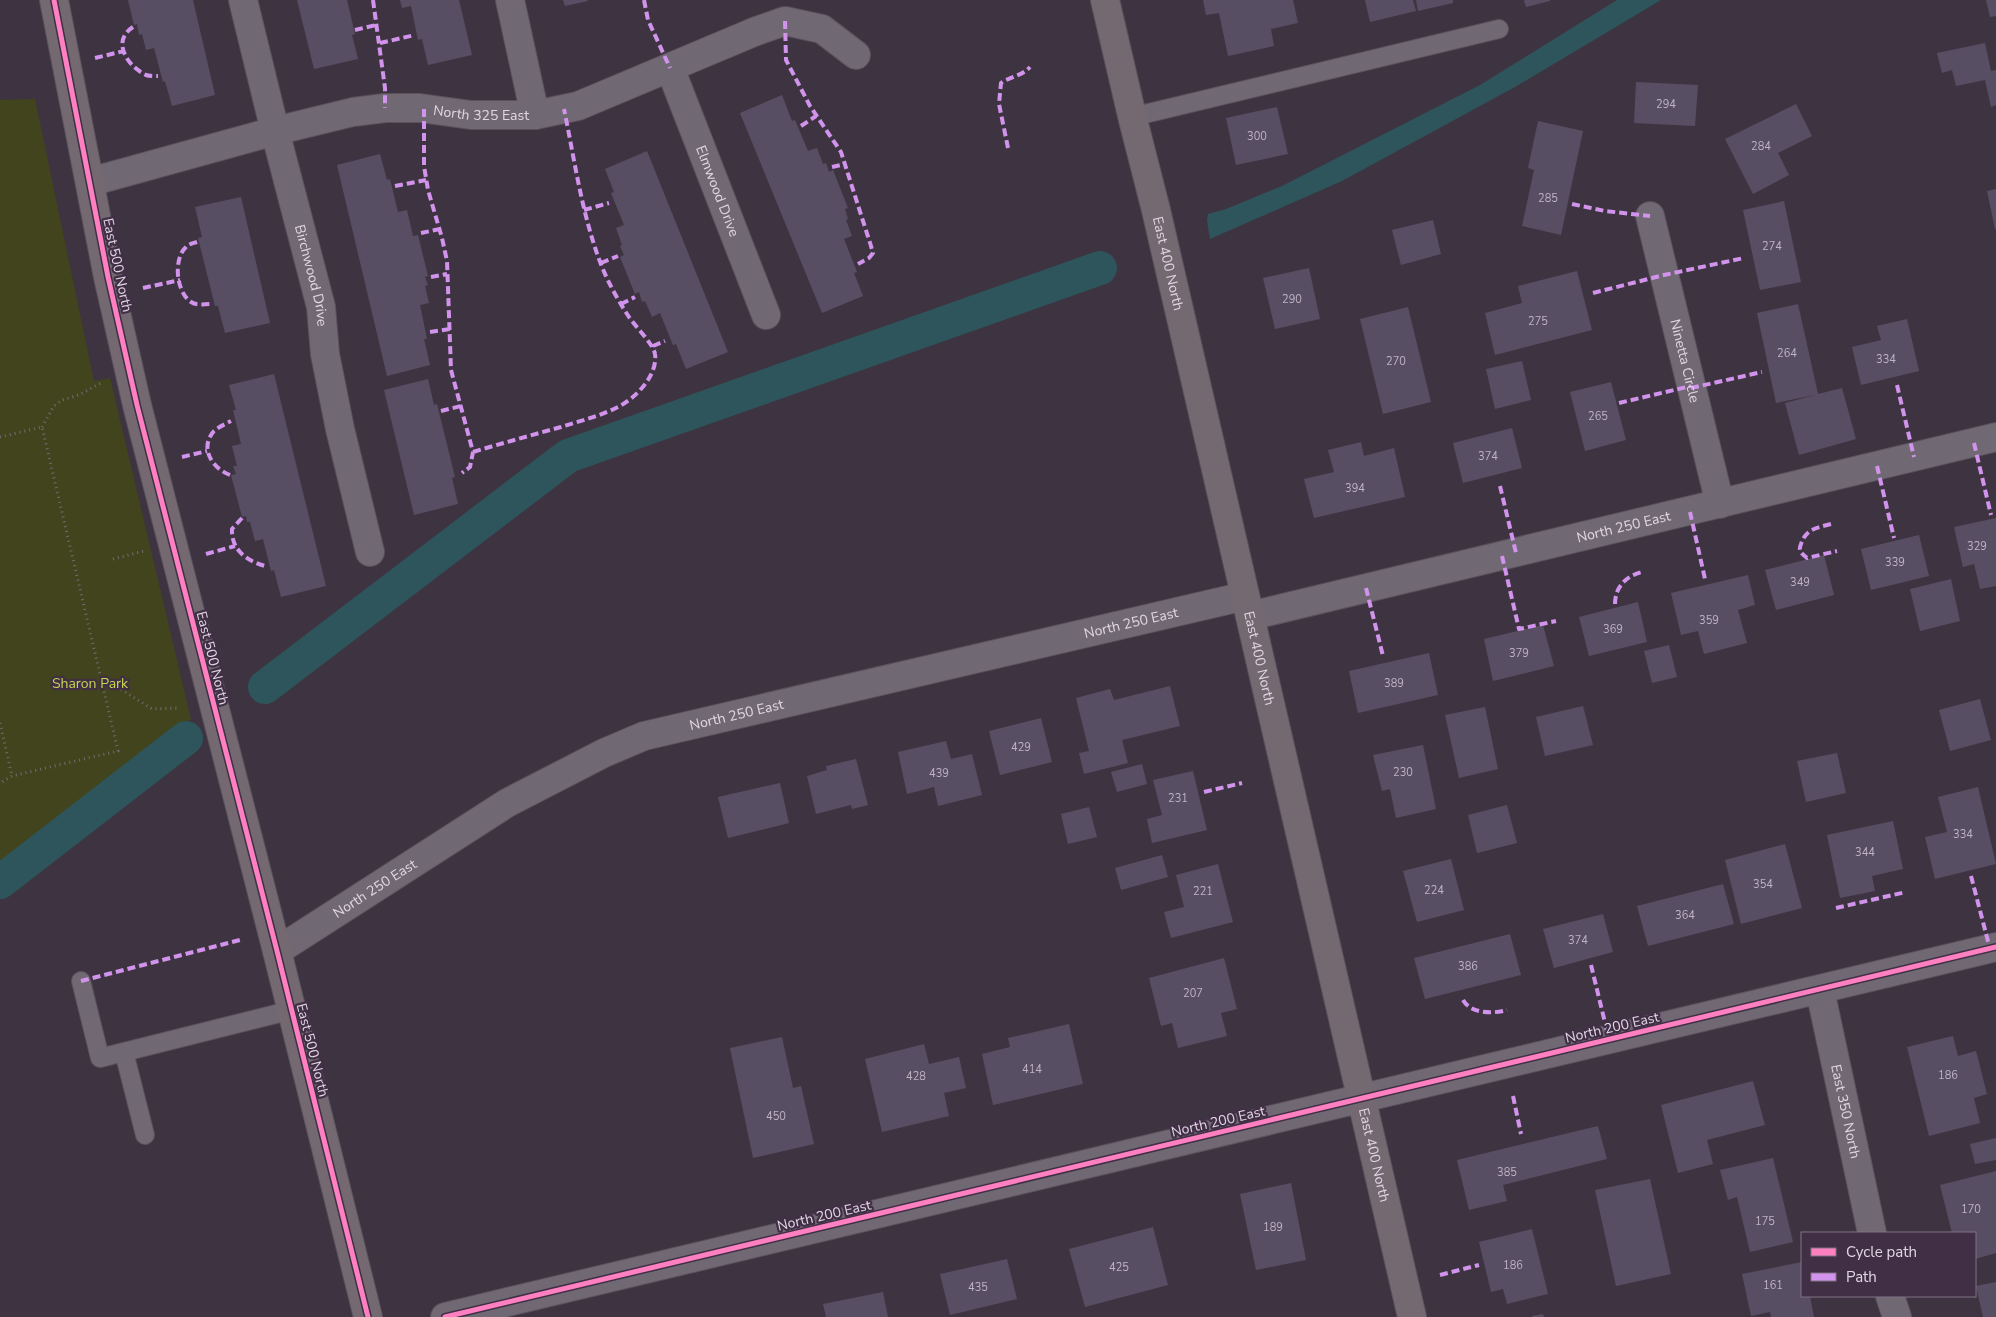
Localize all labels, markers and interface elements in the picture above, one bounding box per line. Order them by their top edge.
house number: 294 [1656,97,1676,112]
street label: North 325 East [432,101,529,125]
house number: 300 [1247,129,1267,144]
house number: 284 [1751,139,1771,154]
street label: Elmwood Drive [691,143,744,240]
house number: 285 [1538,191,1558,206]
street label: East 400 North [1148,215,1188,312]
street label: East 500 North [98,216,137,314]
street label: Birchwood Drive [290,223,332,327]
house number: 274 [1762,239,1782,254]
house number: 290 [1282,292,1302,307]
house number: 275 [1528,314,1548,329]
street label: Ninetta Circle [1665,317,1704,405]
house number: 264 [1777,346,1797,361]
house number: 334 [1876,352,1896,367]
house number: 270 [1386,354,1406,369]
house number: 265 [1588,409,1608,424]
house number: 374 [1478,449,1498,464]
house number: 394 [1345,481,1365,496]
street label: North 250 East [1575,506,1672,547]
house number: 329 [1967,539,1987,554]
house number: 339 [1885,555,1905,570]
house number: 349 [1790,575,1810,590]
street label: North 250 East [1082,603,1180,643]
street label: East 500 North [192,609,233,707]
street label: East 400 North [1239,609,1279,707]
house number: 359 [1699,613,1719,628]
house number: 369 [1603,622,1623,637]
house number: 379 [1509,646,1529,661]
park label: Sharon Park [52,674,129,693]
house number: 389 [1384,676,1404,691]
street label: North 250 East [688,695,786,735]
house number: 429 [1011,740,1031,755]
house number: 230 [1393,765,1413,780]
house number: 439 [929,766,949,781]
house number: 231 [1168,791,1188,806]
house number: 334 [1953,827,1973,842]
house number: 344 [1855,845,1875,860]
street label: North 250 East [329,855,420,923]
house number: 354 [1753,877,1773,892]
house number: 224 [1424,883,1444,898]
house number: 221 [1193,884,1213,899]
house number: 364 [1675,908,1695,923]
house number: 374 [1568,933,1588,948]
house number: 386 [1458,959,1478,974]
house number: 207 [1183,986,1203,1001]
street label: East 500 North [292,1001,333,1099]
street label: North 200 East [1563,1007,1661,1048]
house number: 414 [1022,1062,1042,1077]
street label: East 350 North [1826,1062,1865,1160]
house number: 186 [1938,1068,1958,1083]
house number: 428 [906,1069,926,1084]
street label: North 200 East [1169,1101,1267,1142]
street label: East 400 North [1354,1106,1394,1204]
house number: 450 [766,1109,786,1124]
house number: 385 [1497,1165,1517,1180]
street label: North 200 East [775,1195,873,1236]
house number: 170 [1961,1202,1981,1217]
house number: 175 [1755,1214,1775,1229]
house number: 189 [1263,1220,1283,1235]
legend [1801,1232,1976,1297]
text: Cycle path [1846,1242,1917,1262]
house number: 186 [1503,1258,1523,1273]
house number: 425 [1109,1260,1129,1275]
text: Path [1846,1267,1877,1287]
house number: 161 [1763,1278,1783,1293]
house number: 435 [968,1280,988,1295]

